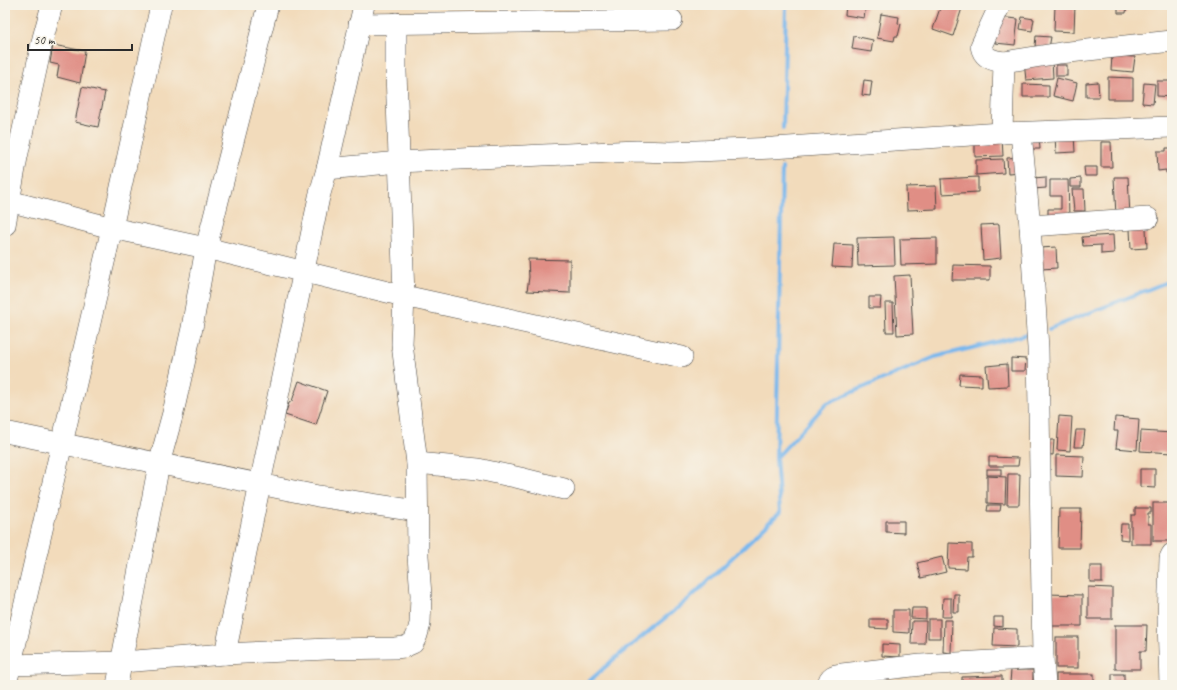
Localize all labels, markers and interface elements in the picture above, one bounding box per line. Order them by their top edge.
scale bar [28,26,132,52]
text: 50 m [34,32,56,48]

